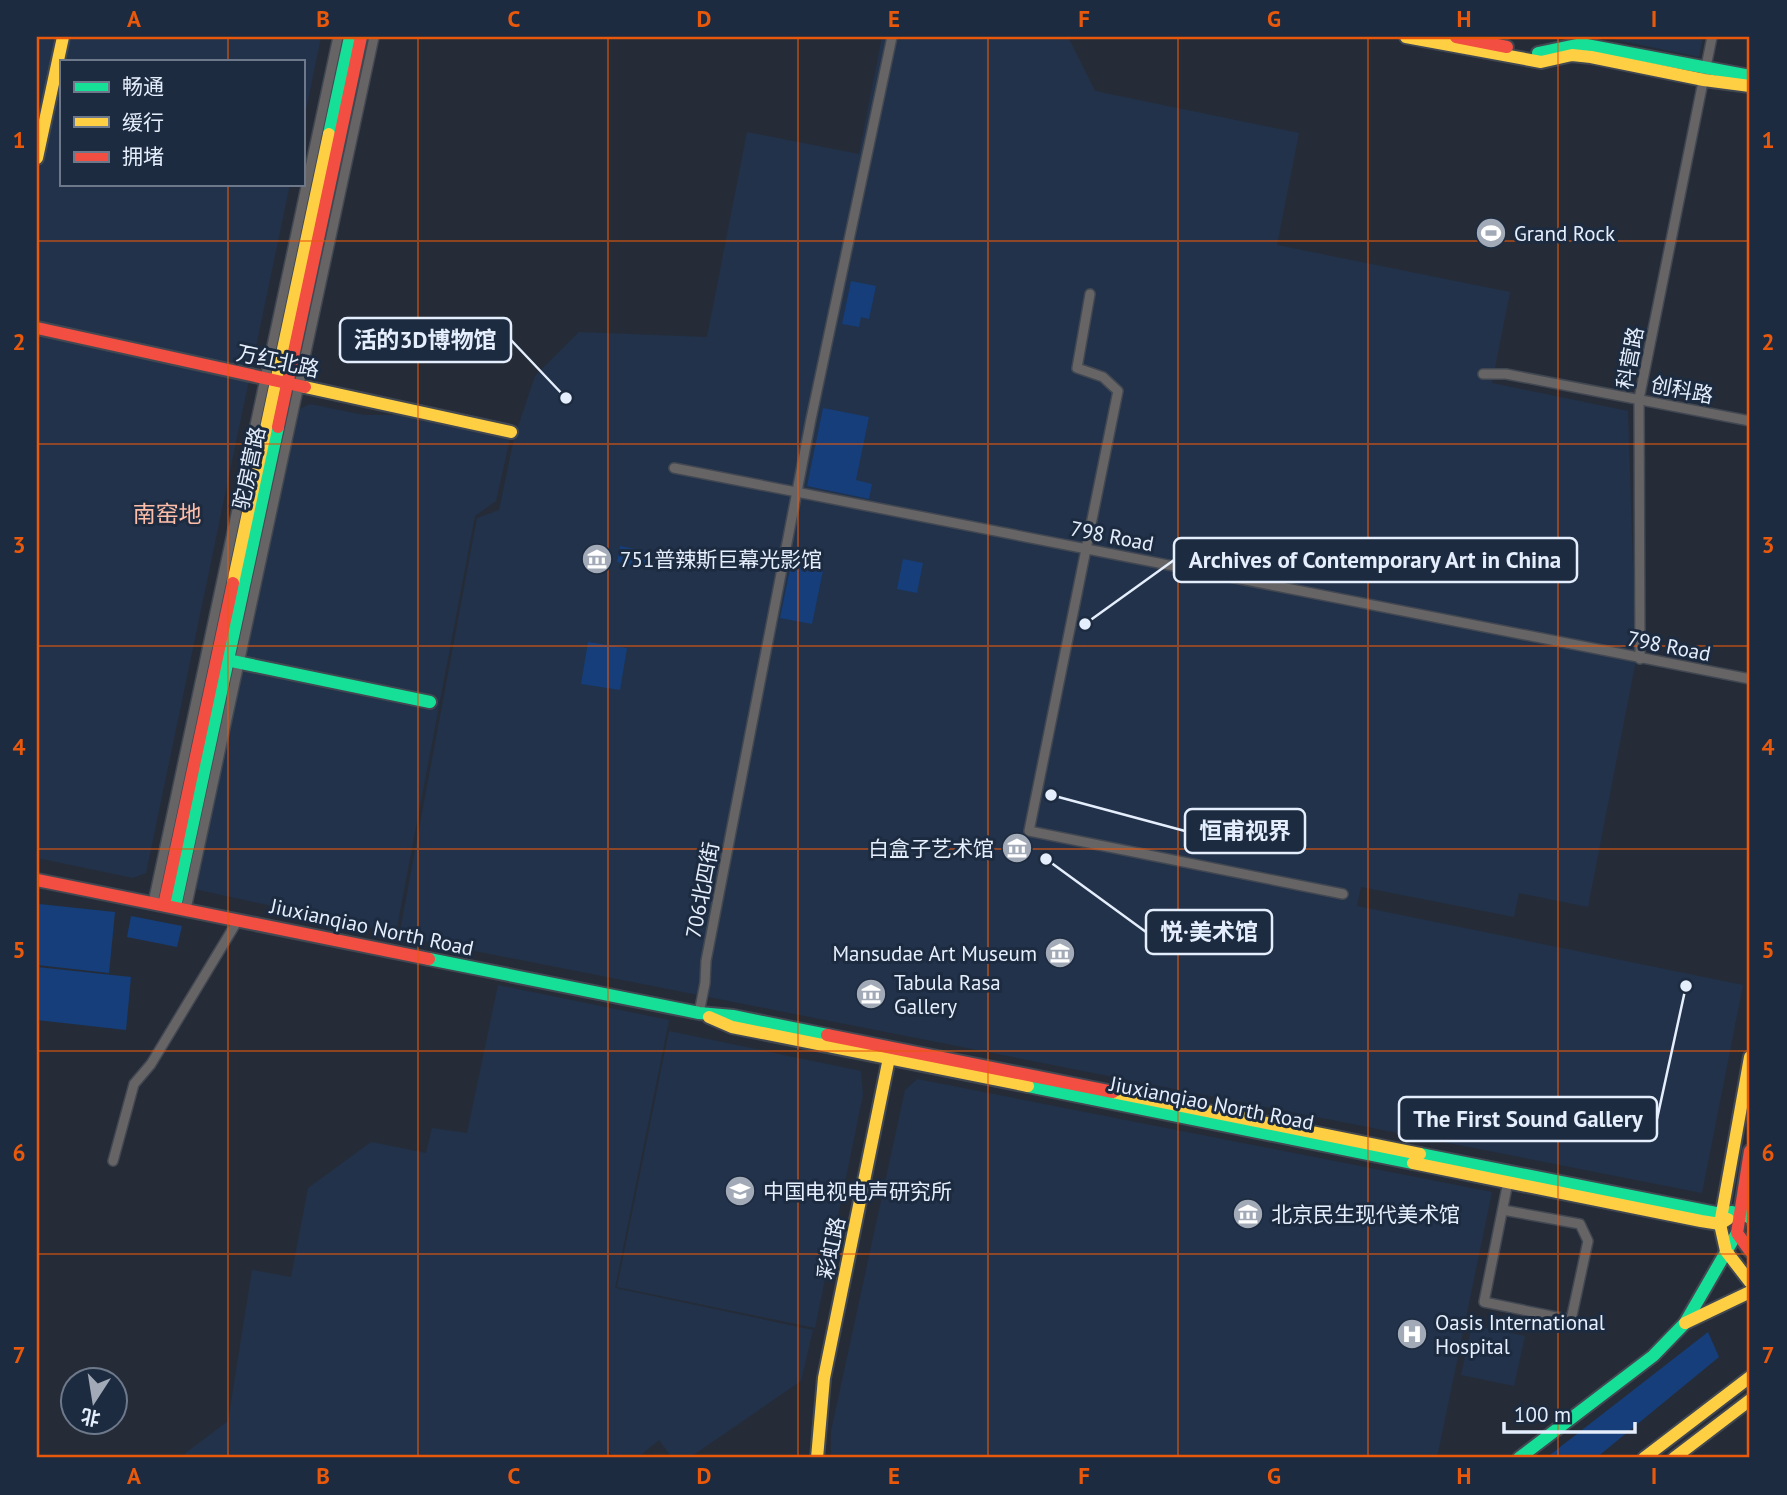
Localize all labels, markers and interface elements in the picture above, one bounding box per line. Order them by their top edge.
text: A [127,4,141,33]
text: B [316,4,330,33]
text: C [508,4,521,33]
text: D [697,4,711,33]
text: E [888,4,900,33]
text: F [1078,4,1090,33]
text: G [1267,4,1281,33]
text: H [1457,4,1471,33]
text: I [1651,4,1657,33]
legend [60,60,304,186]
text: 畅通 [122,73,164,100]
text: 缓行 [122,109,164,136]
text: 1 [12,125,26,154]
text: 1 [1761,125,1775,154]
text: 拥堵 [122,143,164,170]
sports icon: Grand Rock [1474,216,1508,250]
place label: Grand Rock [1514,220,1615,247]
callout: 活的3D博物馆 [340,318,511,362]
text: 活的3D博物馆 [354,325,496,354]
street label: 科营路 [1611,325,1649,391]
text: 2 [12,327,26,356]
text: 2 [1761,327,1775,356]
street label: 万红北路 [234,339,322,383]
street label: 创科路 [1649,371,1715,409]
street label: 驼房营路 [227,424,271,512]
district label: 南窑地 [133,499,202,528]
street label: 798 Road [1068,515,1156,557]
text: 3 [12,530,26,559]
text: 3 [1761,530,1775,559]
callout: Archives of Contemporary Art in China [1174,538,1577,582]
museum icon: 751普辣斯巨幕光影馆 [580,542,614,576]
text: Archives of Contemporary Art in China [1189,545,1561,574]
place label: 751普辣斯巨幕光影馆 [620,546,822,573]
street label: 798 Road [1625,625,1713,667]
text: 4 [12,732,26,761]
text: 4 [1761,732,1775,761]
callout: 恒甫视界 [1185,809,1305,853]
text: 恒甫视界 [1199,816,1291,845]
museum icon: 白盒子艺术馆 [1000,831,1034,865]
place label: 白盒子艺术馆 [868,835,994,862]
street label: 706北四街 [679,840,725,940]
street label: Jiuxianqiao North Road [267,892,476,962]
callout: 悦·美术馆 [1146,910,1272,954]
text: 悦·美术馆 [1160,917,1258,946]
text: 5 [12,935,26,964]
text: 5 [1761,935,1775,964]
museum icon: Mansudae Art Museum [1043,936,1077,970]
place label: Mansudae Art Museum [832,940,1037,967]
place label: Tabula Rasa Gallery [894,969,1001,1020]
museum icon: Tabula Rasa Gallery [854,977,888,1011]
street label: Jiuxianqiao North Road [1107,1070,1316,1136]
callout: The First Sound Gallery [1399,1097,1657,1141]
text: The First Sound Gallery [1413,1104,1644,1133]
text: 6 [12,1138,26,1167]
text: 6 [1761,1138,1775,1167]
school or university icon: 中国电视电声研究所 [723,1174,757,1208]
place label: 中国电视电声研究所 [763,1178,952,1205]
museum icon: 北京民生现代美术馆 [1231,1197,1265,1231]
place label: 北京民生现代美术馆 [1271,1201,1460,1228]
street label: 彩虹路 [811,1214,851,1282]
place label: Oasis International Hospital [1435,1309,1605,1360]
hospital icon: Oasis International Hospital [1395,1317,1429,1351]
text: 7 [12,1340,26,1369]
text: 7 [1761,1340,1775,1369]
north arrow [60,1366,130,1436]
scale bar [1504,1390,1635,1434]
text: 100 m [1514,1401,1571,1428]
text: 北 [79,1404,102,1431]
text: A [127,1461,141,1490]
text: B [316,1461,330,1490]
text: C [508,1461,521,1490]
text: D [697,1461,711,1490]
text: E [888,1461,900,1490]
text: F [1078,1461,1090,1490]
text: G [1267,1461,1281,1490]
text: H [1457,1461,1471,1490]
text: I [1651,1461,1657,1490]

